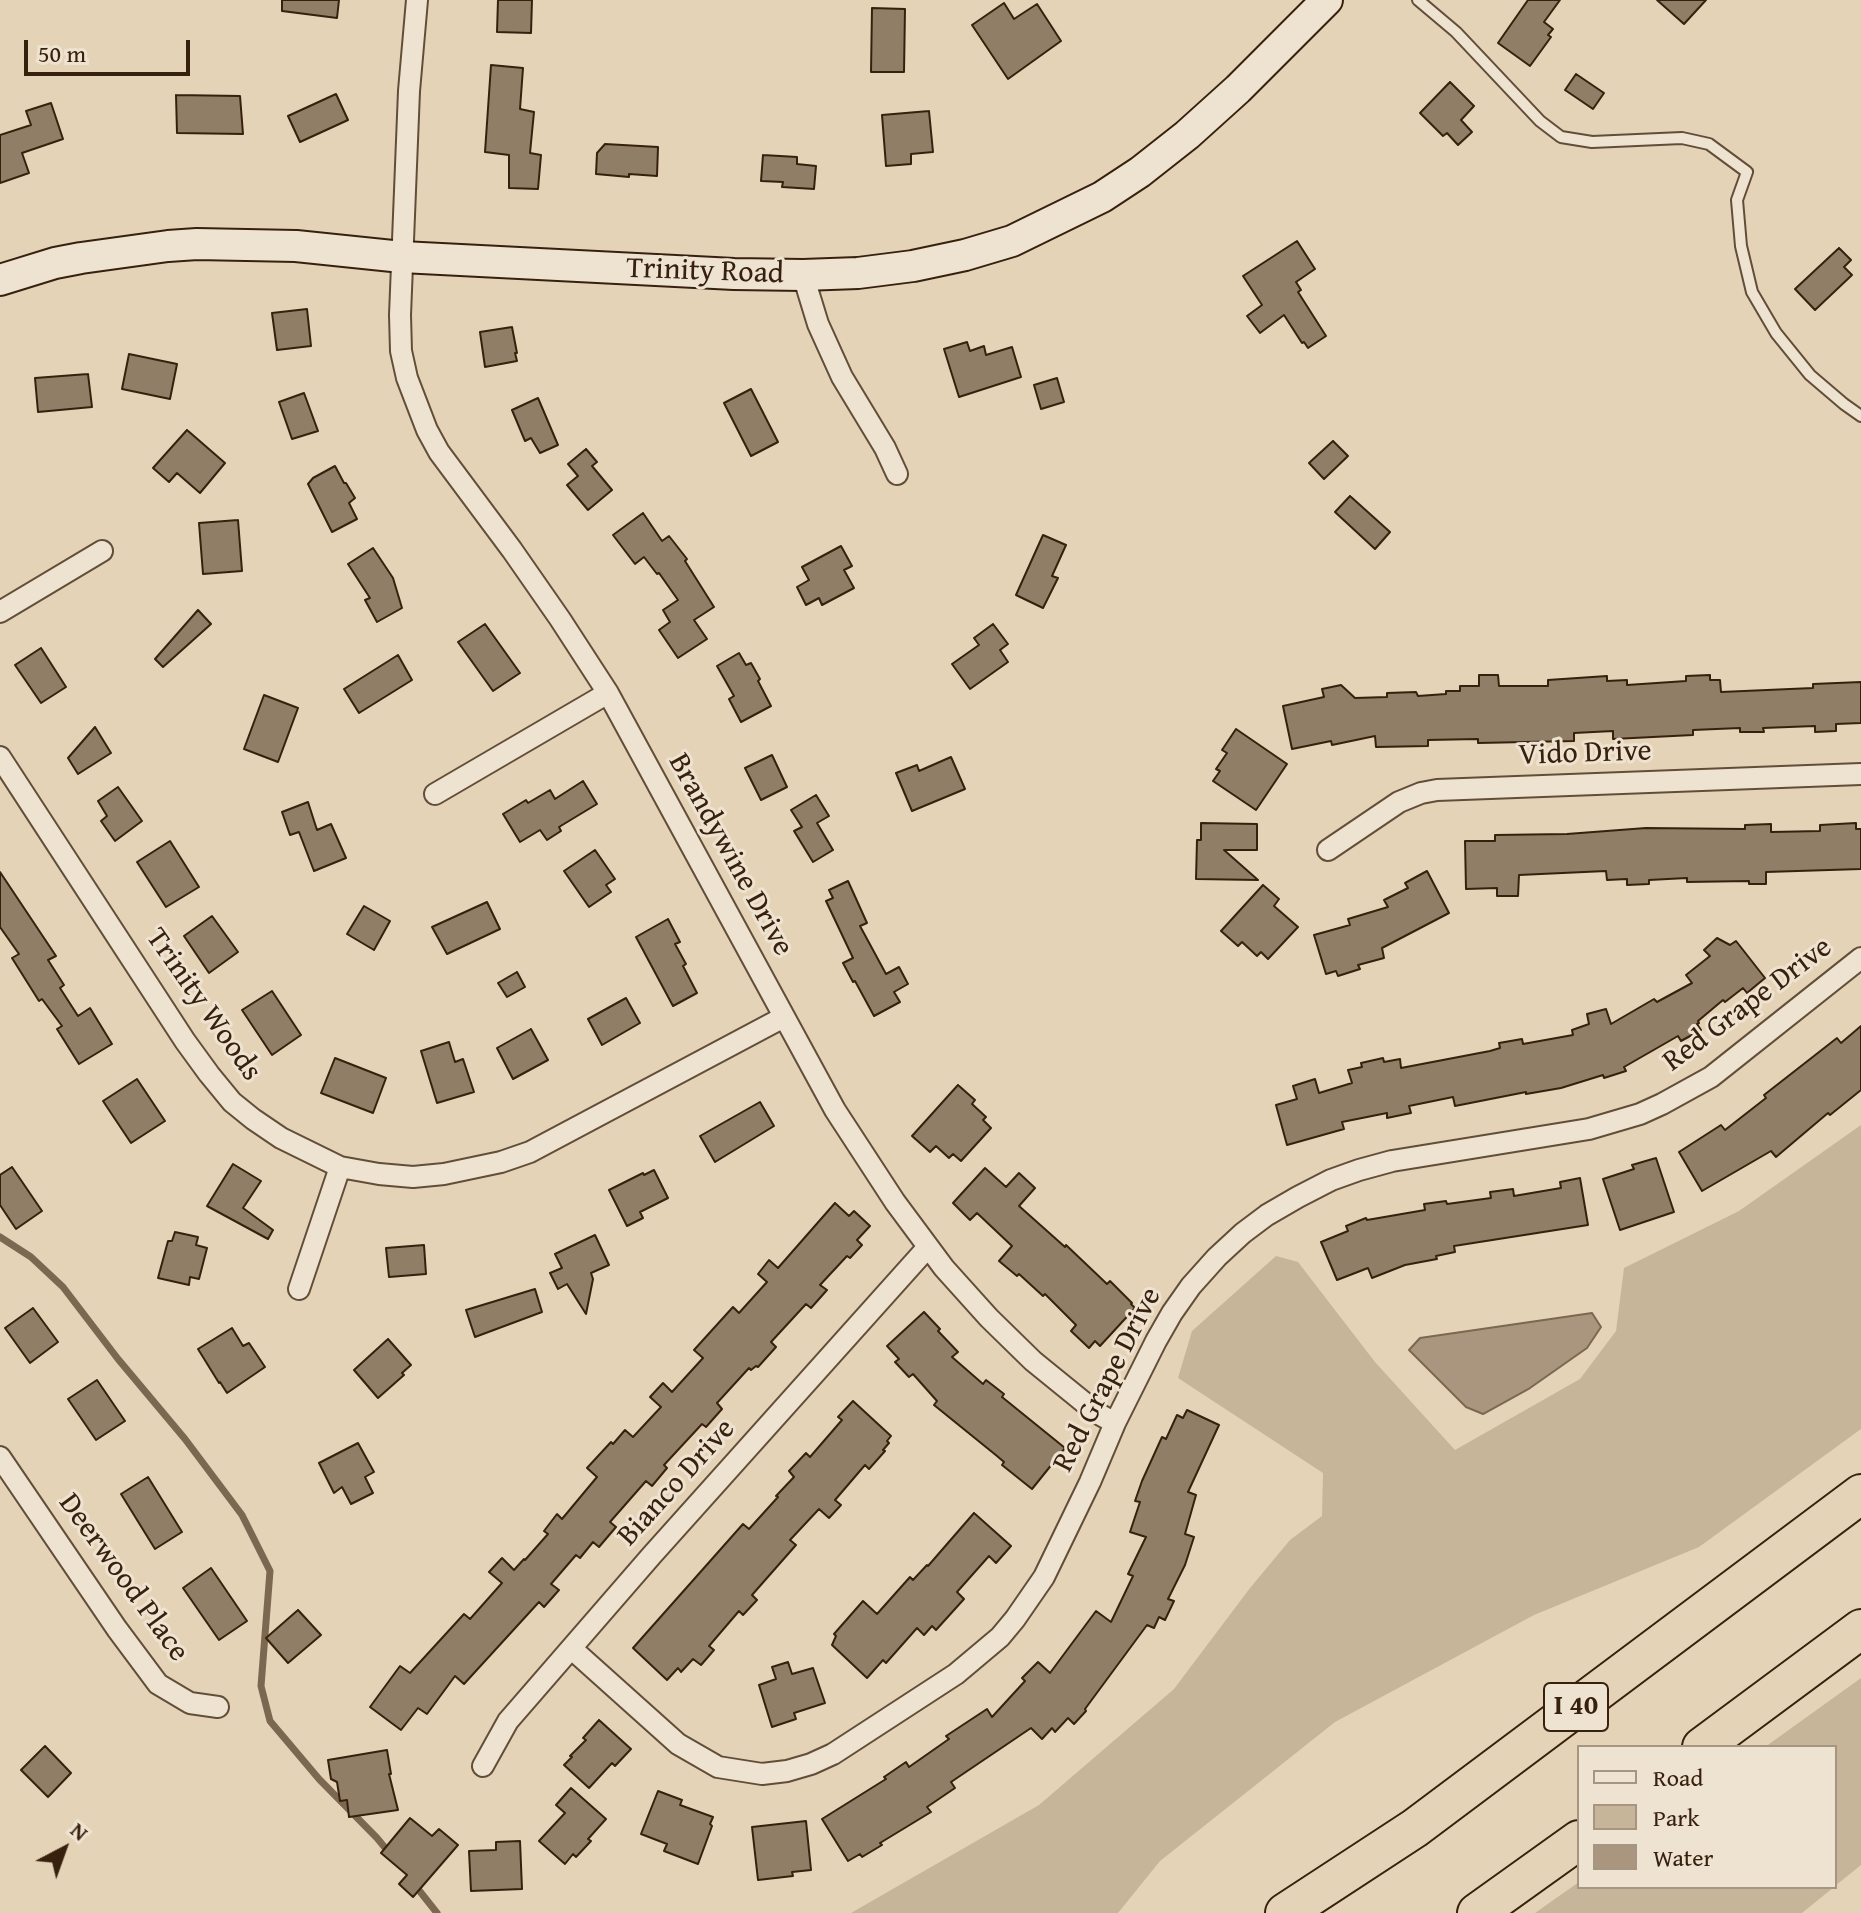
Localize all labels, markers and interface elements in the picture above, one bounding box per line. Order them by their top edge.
scale bar [28,24,194,74]
text: 50 m [38,36,86,71]
street label: Trinity Road [626,251,784,293]
street label: Vido Drive [1518,734,1652,774]
street label: Brandywine Drive [660,748,800,962]
street label: Trinity Woods [137,922,269,1088]
street label: Red Grape Drive [1656,930,1840,1080]
street label: Red Grape Drive [1046,1282,1170,1478]
street label: Bianco Drive [610,1412,744,1554]
street label: Deerwood Place [50,1487,196,1669]
road number: I 40 [1544,1683,1608,1731]
legend [1577,1745,1837,1889]
text: Road [1653,1760,1703,1795]
text: Park [1653,1800,1699,1835]
north arrow [24,1809,104,1889]
text: N [64,1814,96,1848]
text: Water [1653,1840,1713,1875]

